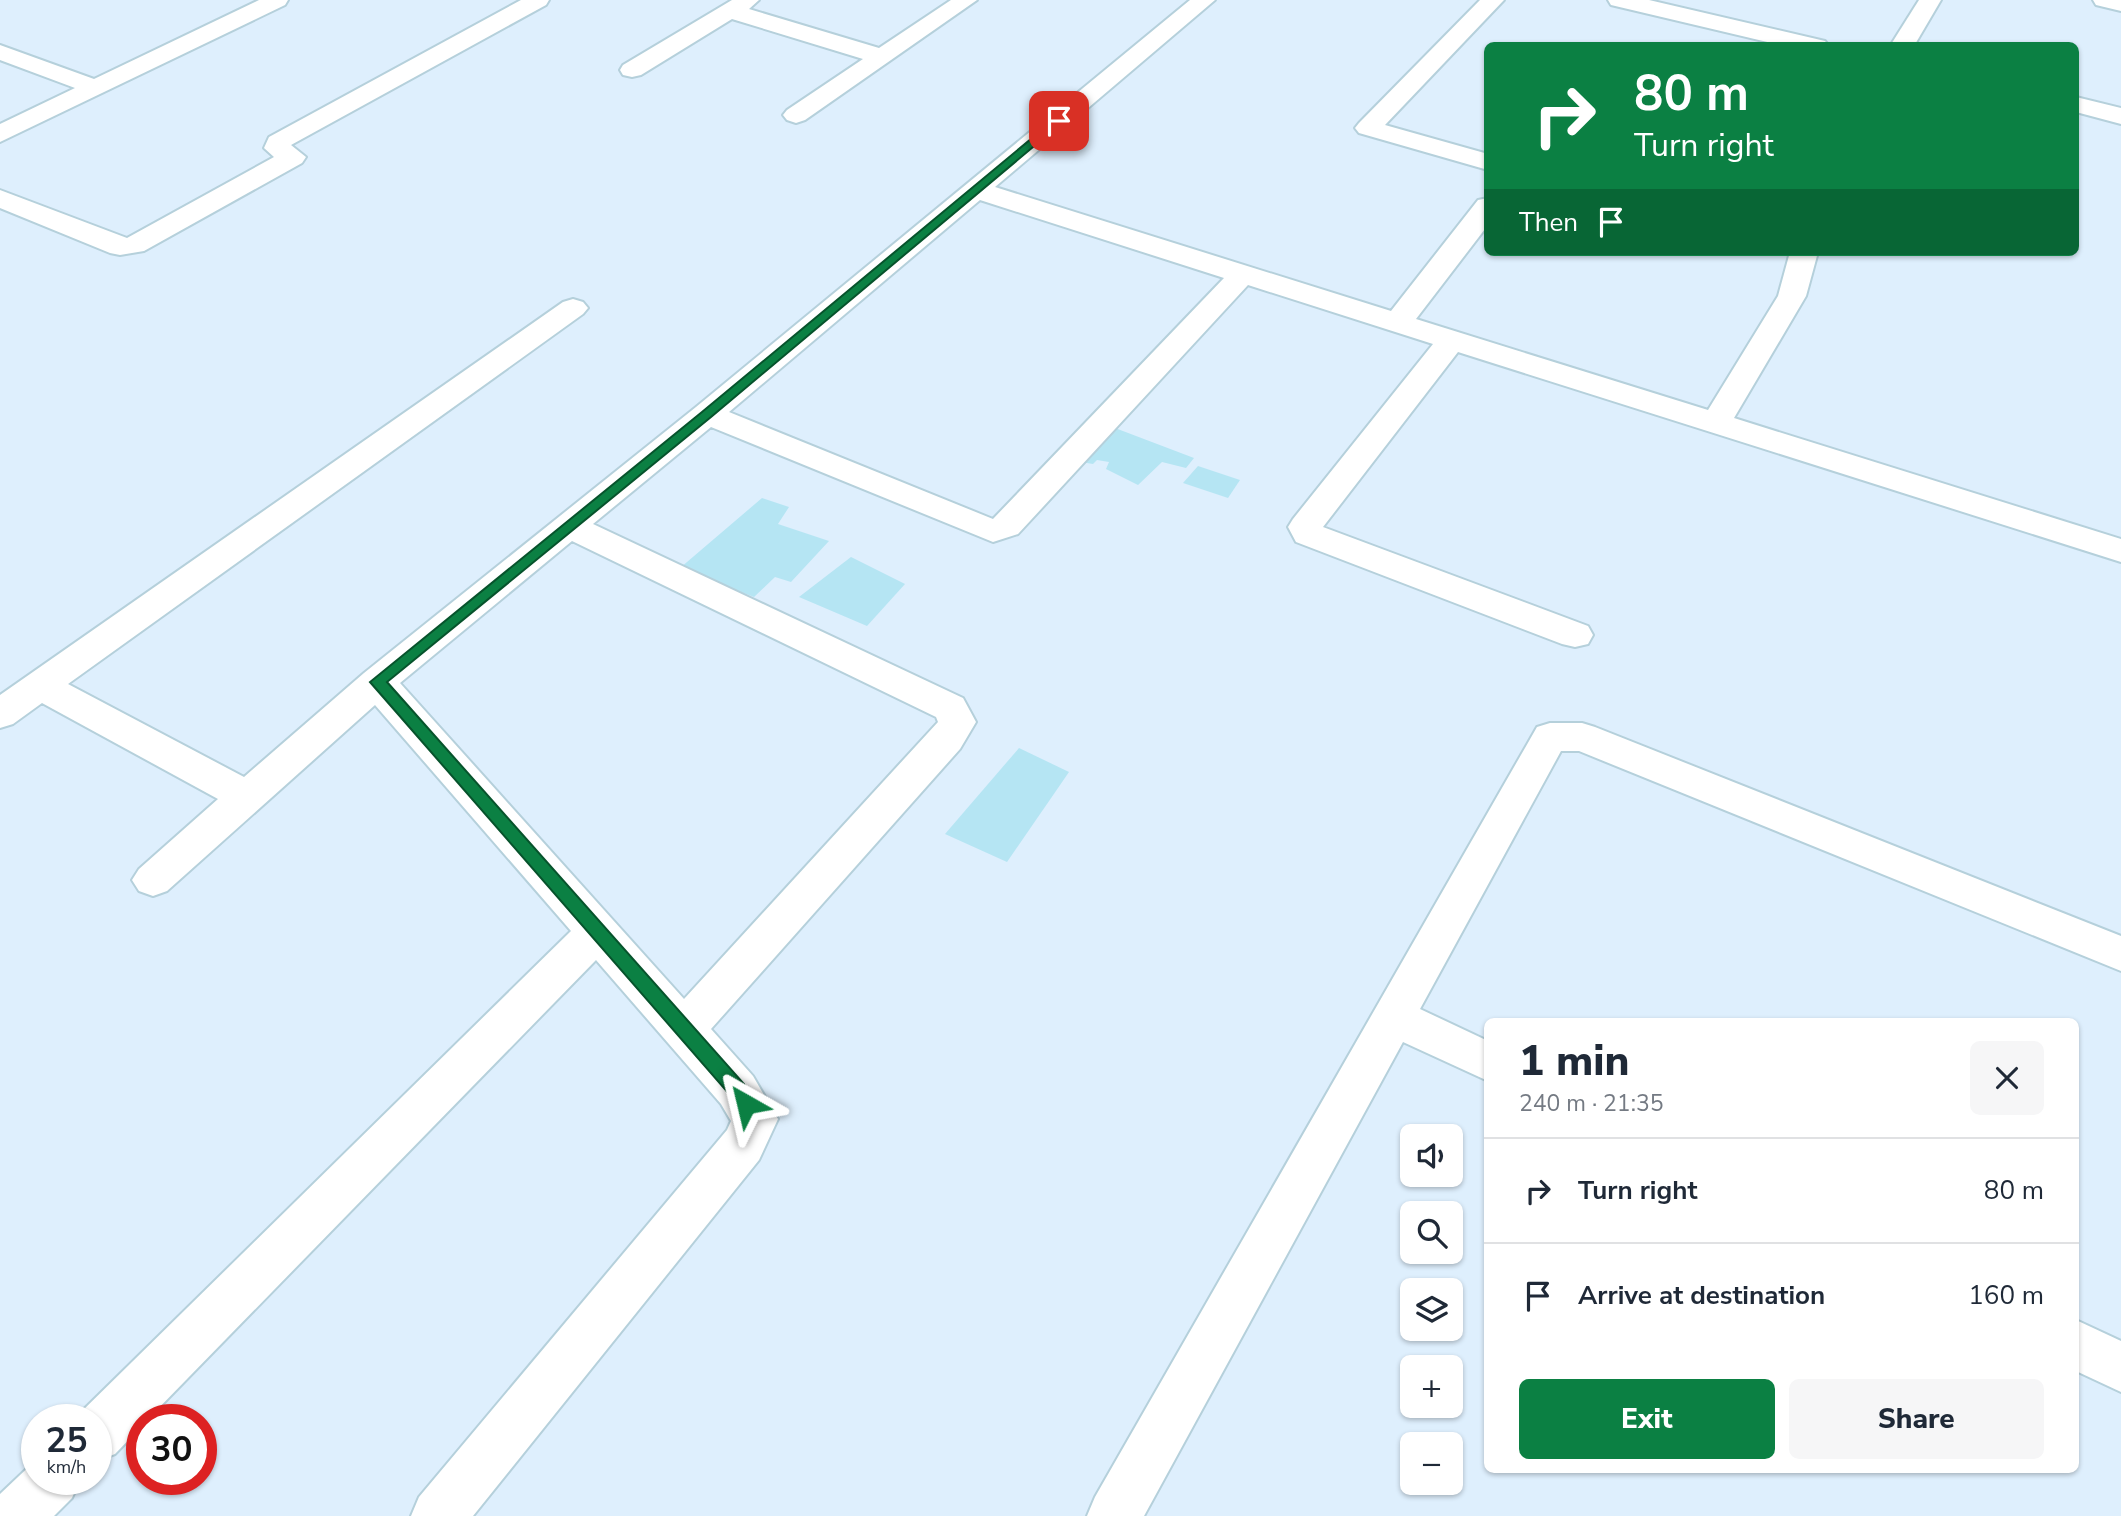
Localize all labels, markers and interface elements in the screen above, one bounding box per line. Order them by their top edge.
text: 80 m [1634,60,1749,127]
icon: right [1519,70,1610,161]
pin [1029,91,1089,151]
icon: arrive [1040,102,1078,140]
text: Turn right [1634,124,1774,167]
icon: arrive [1592,203,1630,241]
text: Then [1519,205,1578,240]
text: 1 min [1519,1033,1629,1090]
button: close [1970,1041,2044,1115]
position arrow [709,1067,783,1141]
text: 240 m · 21:35 [1519,1088,1664,1119]
map controls [1400,1124,1463,1495]
button: sound [1400,1124,1463,1187]
icon: right [1519,1172,1557,1210]
text: Turn right [1578,1173,1697,1208]
text: 80 m [1984,1173,2044,1208]
button: search [1400,1201,1463,1264]
icon: arrive [1519,1277,1557,1315]
button: layers [1400,1278,1463,1341]
text: Arrive at destination [1578,1278,1825,1313]
text: 160 m [1968,1278,2044,1313]
button: + [1400,1355,1463,1418]
button: Exit [1519,1379,1775,1459]
button: Share [1789,1379,2044,1459]
speed limit sign: 30 [126,1404,217,1495]
text: 25 [45,1417,88,1464]
button: − [1400,1432,1463,1495]
text: km/h [47,1455,86,1479]

